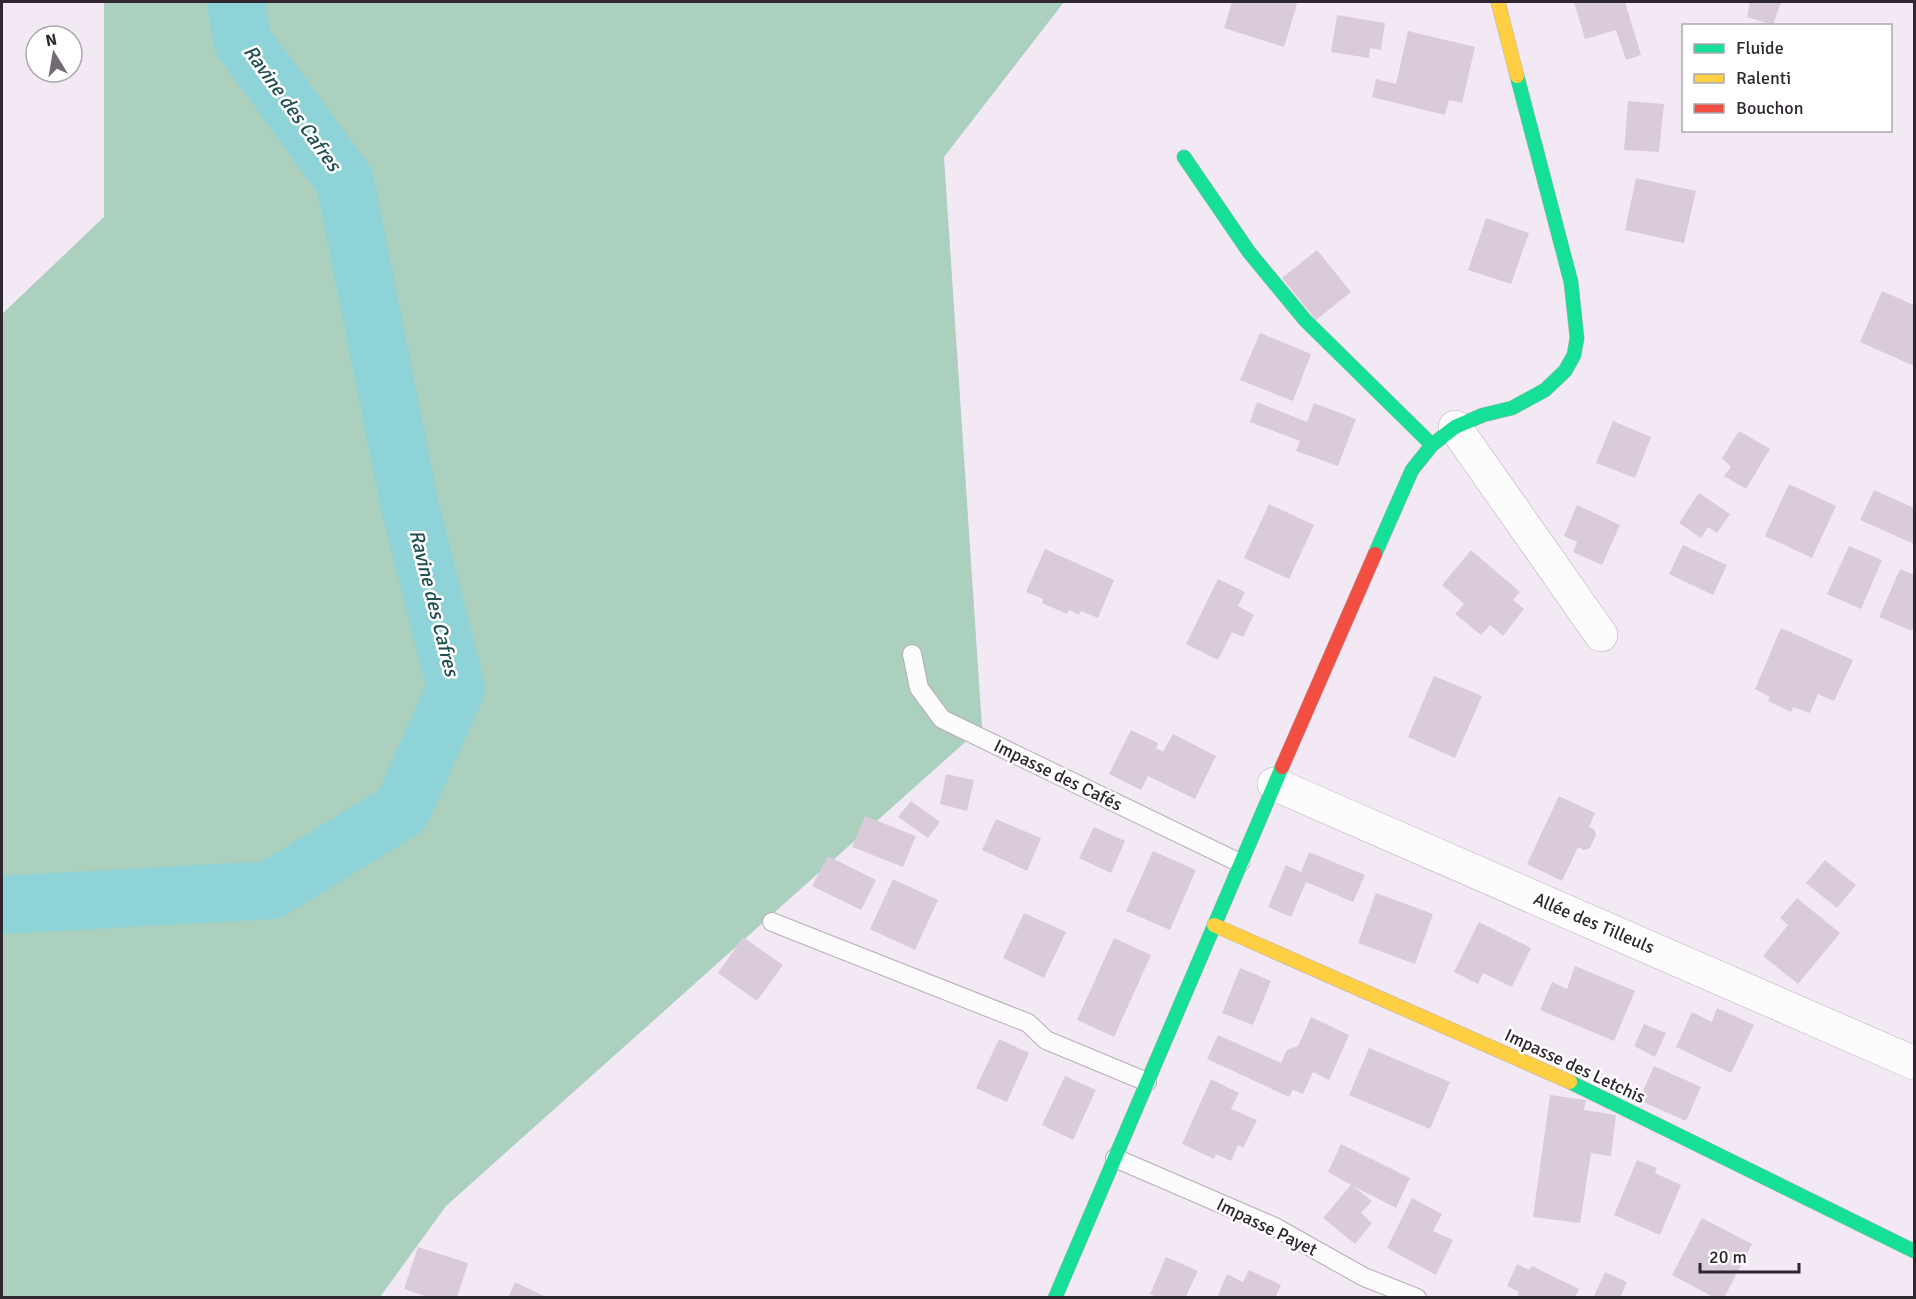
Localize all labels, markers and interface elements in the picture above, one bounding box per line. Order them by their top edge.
north arrow [24,24,84,84]
legend [1682,24,1892,132]
text: N [44,29,59,51]
text: Fluide [1736,37,1784,59]
water label: Ravine des Cafres [238,40,347,178]
text: Ralenti [1736,67,1791,89]
text: Bouchon [1736,97,1804,119]
water label: Ravine des Cafres [404,527,465,681]
street label: Impasse des Cafés [990,734,1126,816]
street label: Allée des Tilleuls [1530,888,1658,958]
street label: Impasse des Letchis [1501,1024,1649,1108]
street label: Impasse Payet [1213,1193,1321,1261]
scale bar [1700,1236,1799,1274]
text: 20 m [1709,1246,1747,1268]

